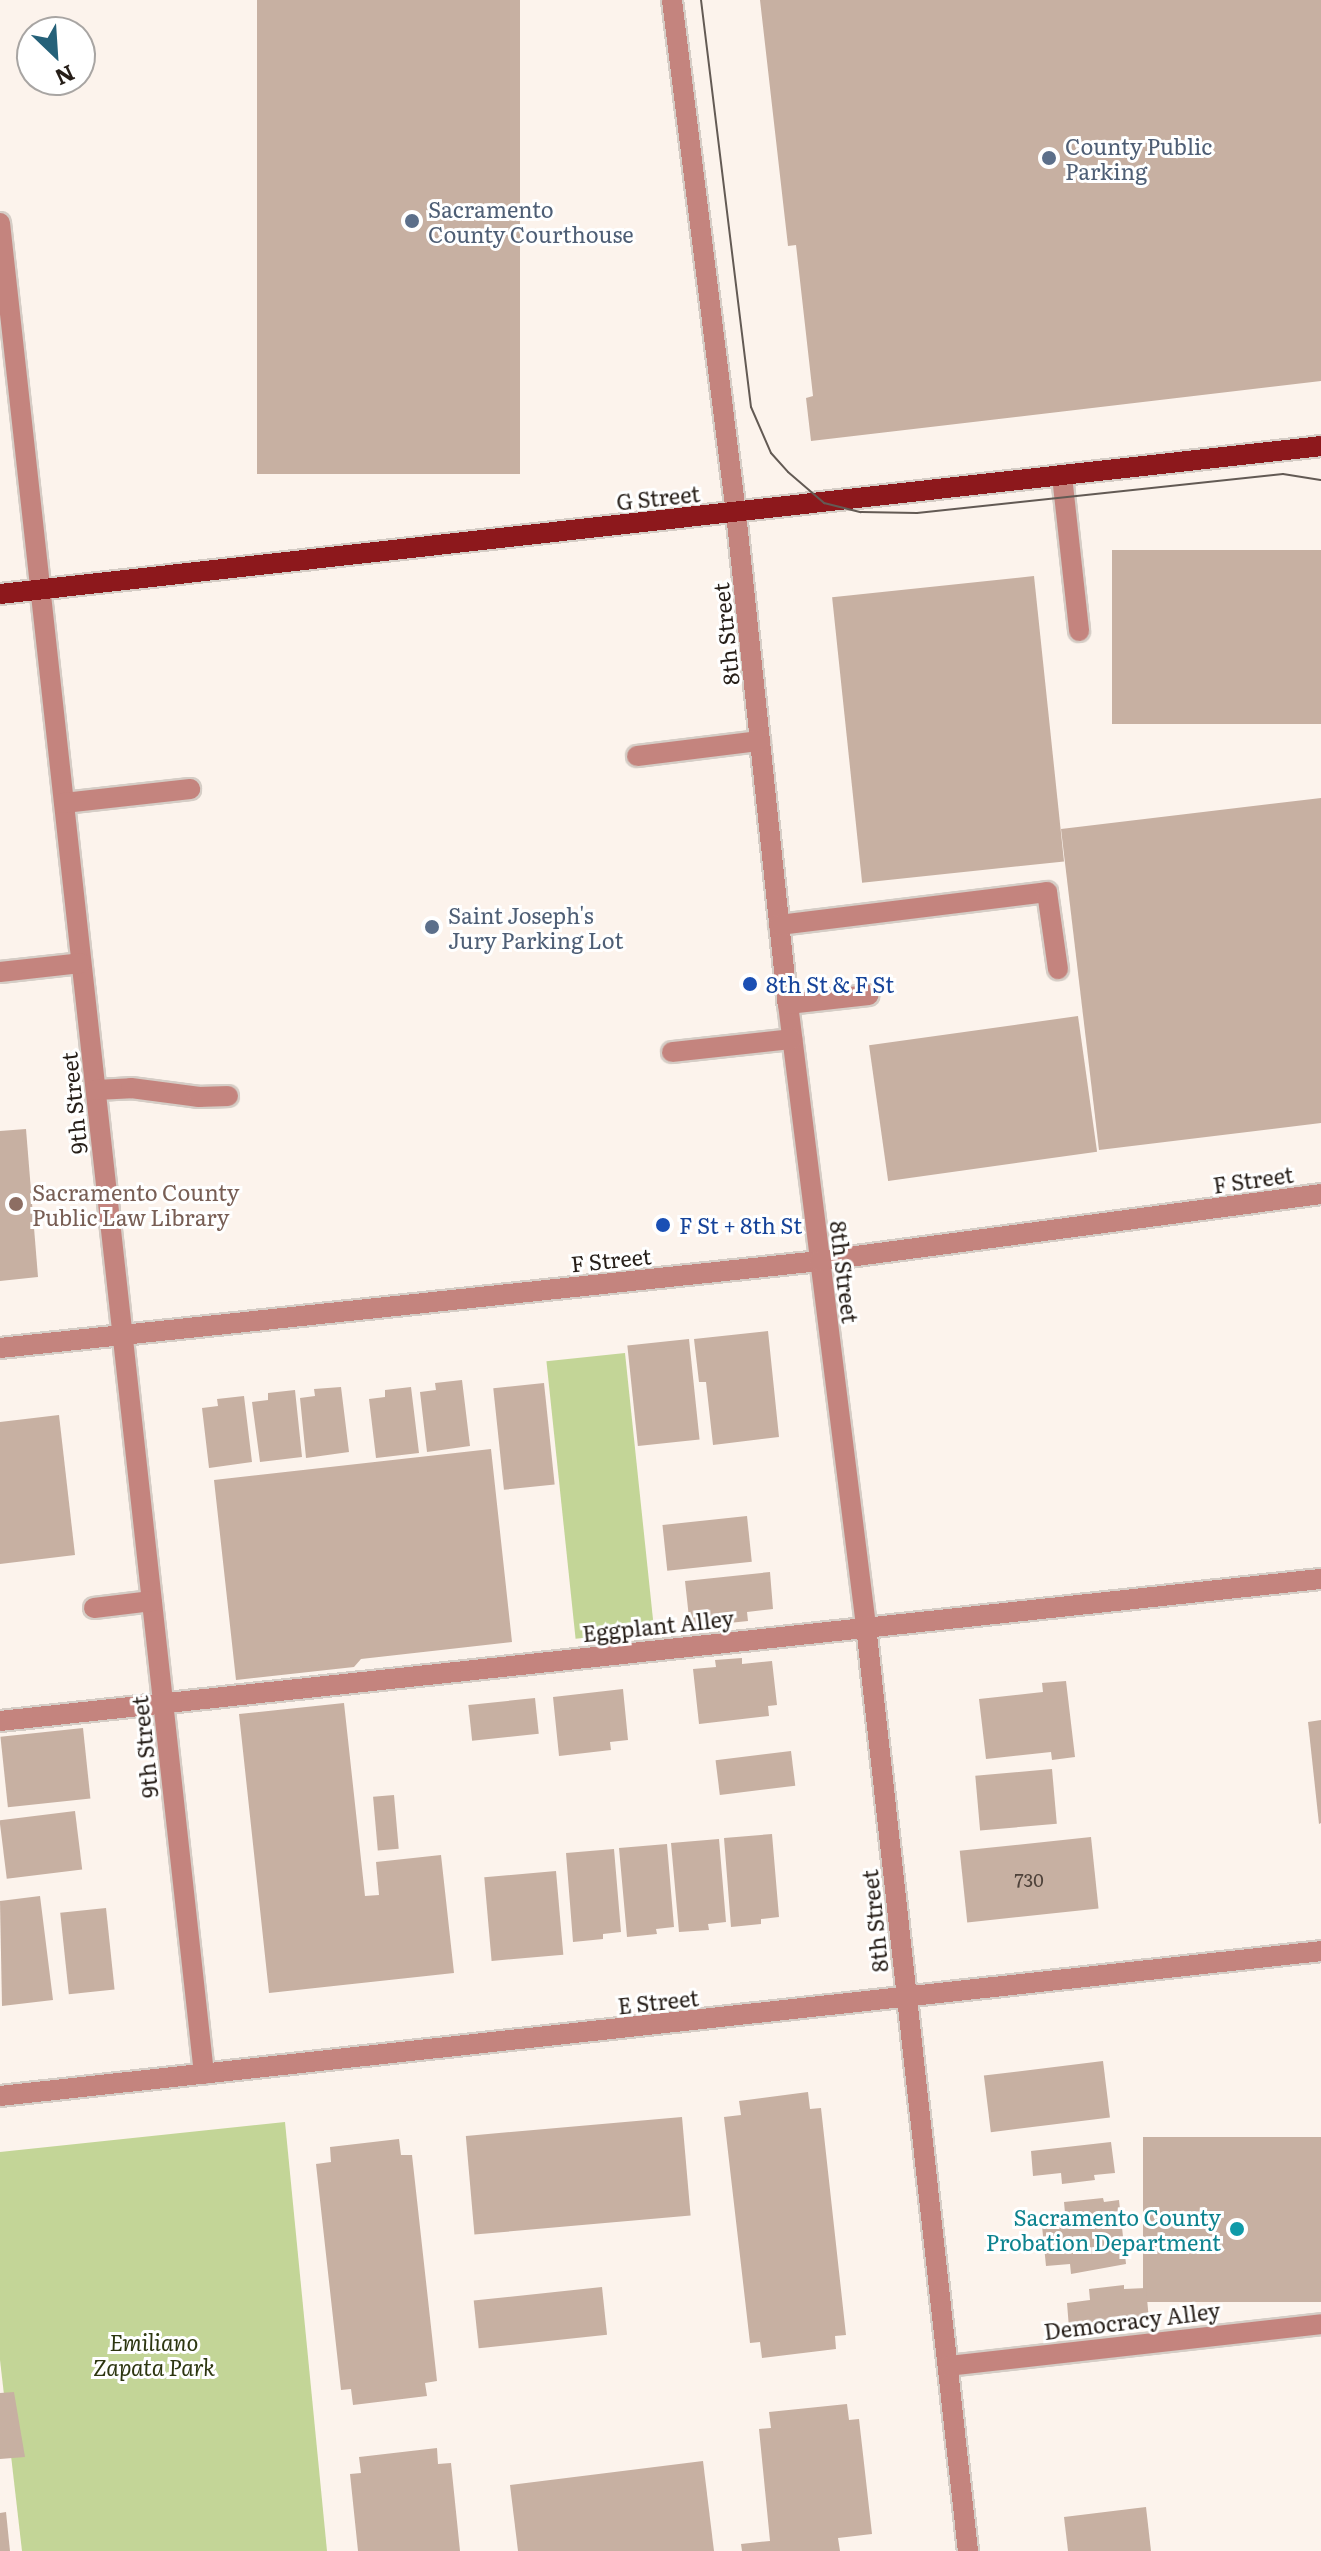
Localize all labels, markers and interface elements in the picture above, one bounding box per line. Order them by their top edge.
north arrow [16,16,96,96]
text: N [50,58,81,95]
place label: County Public Parking [1065,132,1212,184]
marker: County Public Parking [1040,149,1058,167]
place label: Sacramento County Courthouse [428,195,634,246]
marker: Sacramento County Courthouse [403,212,421,230]
street label: G Street [615,479,701,515]
street label: 8th Street [706,581,744,687]
place label: Saint Joseph's Jury Parking Lot [448,901,623,952]
marker: Saint Joseph's Jury Parking Lot [423,918,441,936]
place label: 8th St & F St [766,971,894,997]
marker: 8th St & F St [741,975,759,993]
street label: 9th Street [55,1051,91,1155]
street label: F Street [1211,1160,1295,1198]
place label: Sacramento County Public Law Library [32,1178,240,1230]
marker: Sacramento County Public Law Library [7,1195,25,1213]
place label: F St + 8th St [679,1212,802,1238]
marker: F St + 8th St [654,1216,672,1234]
street label: 8th Street [826,1219,864,1325]
street label: F Street [569,1242,653,1276]
street label: Eggplant Alley [581,1604,735,1646]
street label: 9th Street [126,1695,162,1799]
street label: 8th Street [855,1868,893,1974]
house number: 730 [1014,1869,1044,1891]
street label: E Street [616,1984,700,2018]
place label: Sacramento County Probation Department [986,2203,1221,2254]
marker: Sacramento County Probation Department [1228,2220,1246,2238]
street label: Democracy Alley [1042,2296,1222,2344]
park label: Emiliano Zapata Park [93,2328,215,2380]

